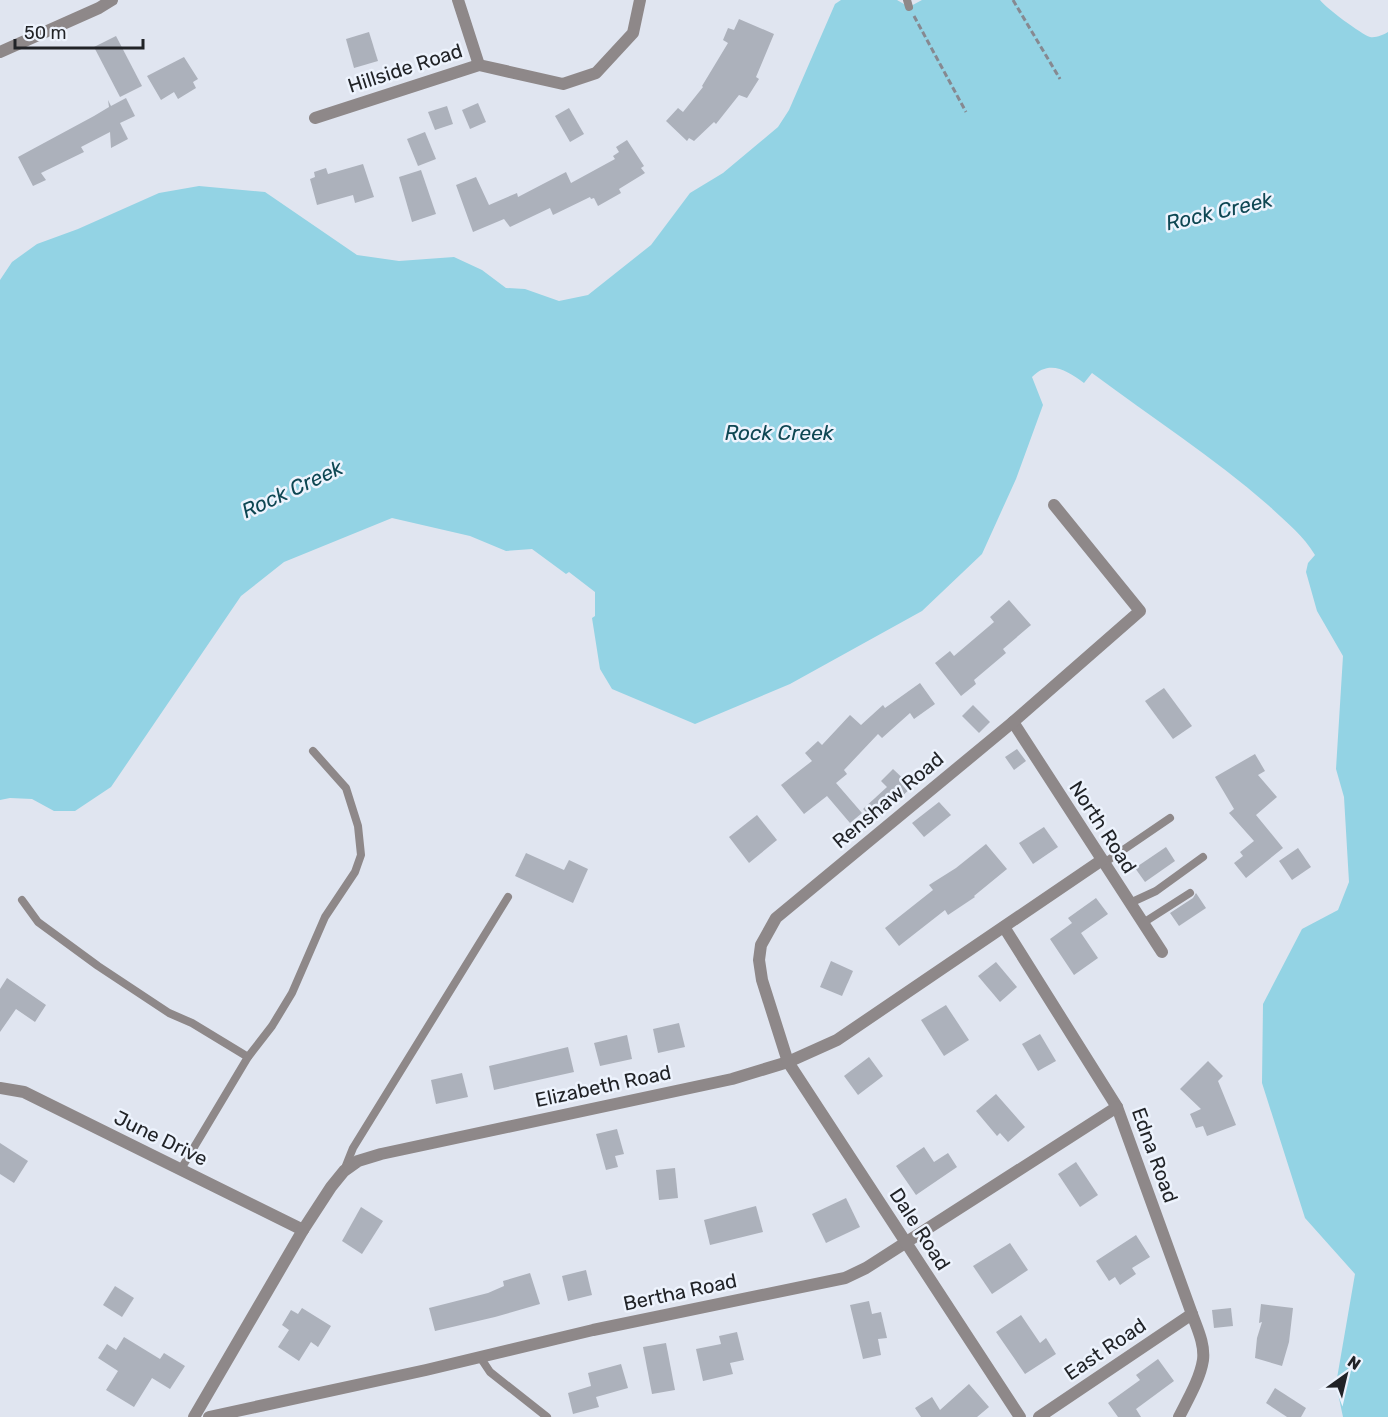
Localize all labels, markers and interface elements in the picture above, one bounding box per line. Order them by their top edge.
scale bar [15,12,142,50]
text: 50 m [24,22,67,44]
street label: Hillside Road [345,38,465,98]
water label: Rock Creek [1163,186,1276,235]
water label: Rock Creek [724,420,835,445]
water label: Rock Creek [237,454,348,523]
street label: Renshaw Road [828,747,948,853]
street label: North Road [1064,776,1142,878]
street label: Elizabeth Road [533,1060,673,1112]
street label: Edna Road [1127,1104,1183,1206]
street label: June Drive [110,1105,212,1171]
street label: Dale Road [885,1183,955,1275]
street label: Bertha Road [621,1268,739,1316]
street label: East Road [1060,1313,1150,1385]
north arrow [1316,1345,1376,1405]
text: N [1344,1352,1364,1374]

